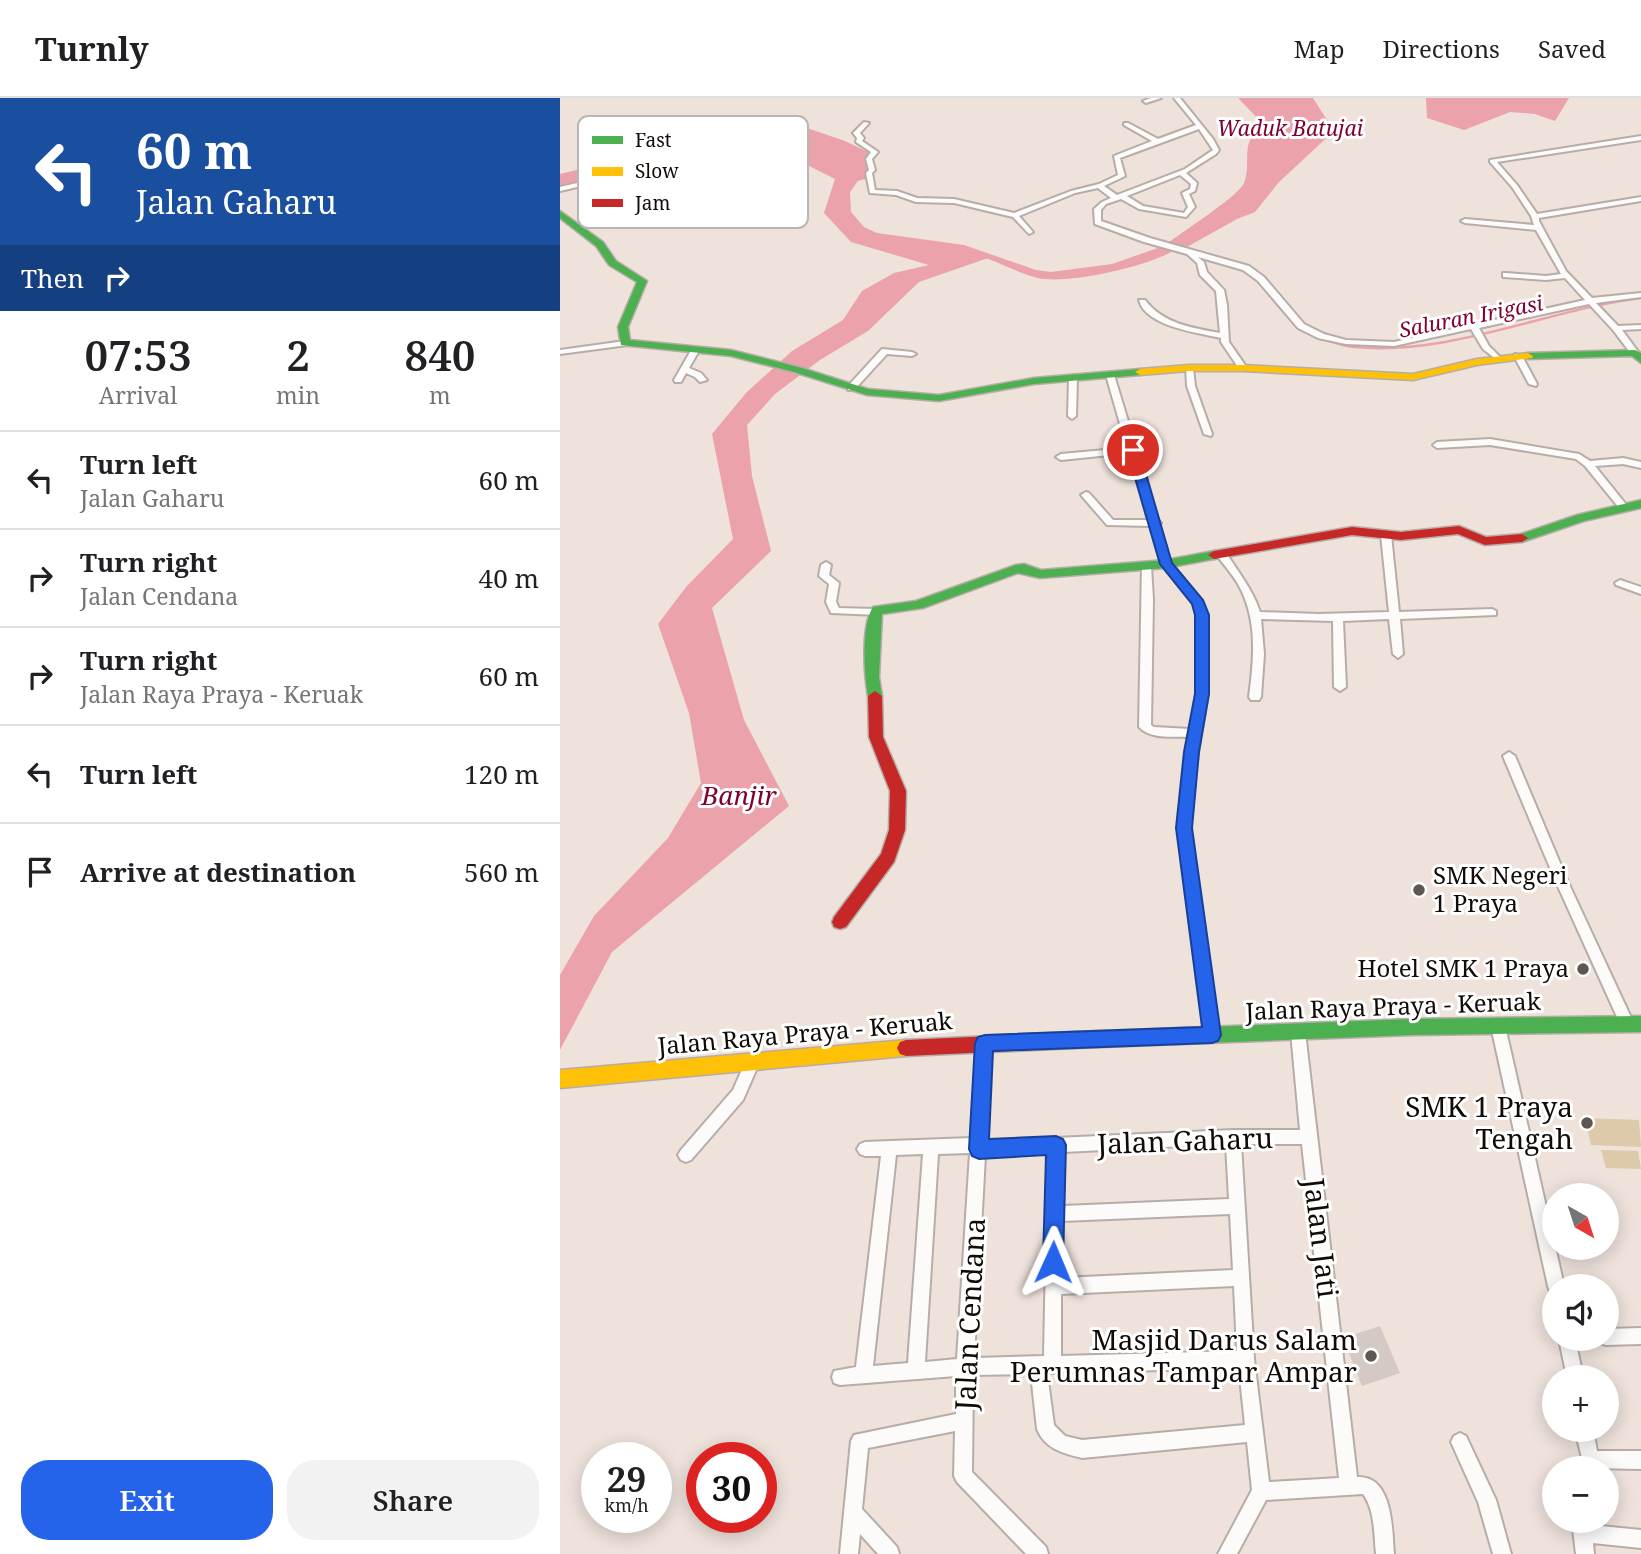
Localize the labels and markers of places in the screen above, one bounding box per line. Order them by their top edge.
pin [1103,420,1163,480]
place label: SMK Negeri 1 Praya [1433,858,1568,919]
marker: SMK Negeri 1 Praya [1411,882,1427,898]
place label: Hotel SMK 1 Praya [1357,951,1569,984]
marker: Hotel SMK 1 Praya [1575,961,1591,977]
place label: SMK 1 Praya Tengah [1405,1087,1573,1157]
marker: SMK 1 Praya Tengah [1579,1115,1595,1131]
place label: Masjid Darus Salam Perumnas Tampar Ampar [1010,1320,1357,1390]
marker: Masjid Darus Salam Perumnas Tampar Ampar [1363,1348,1379,1364]

